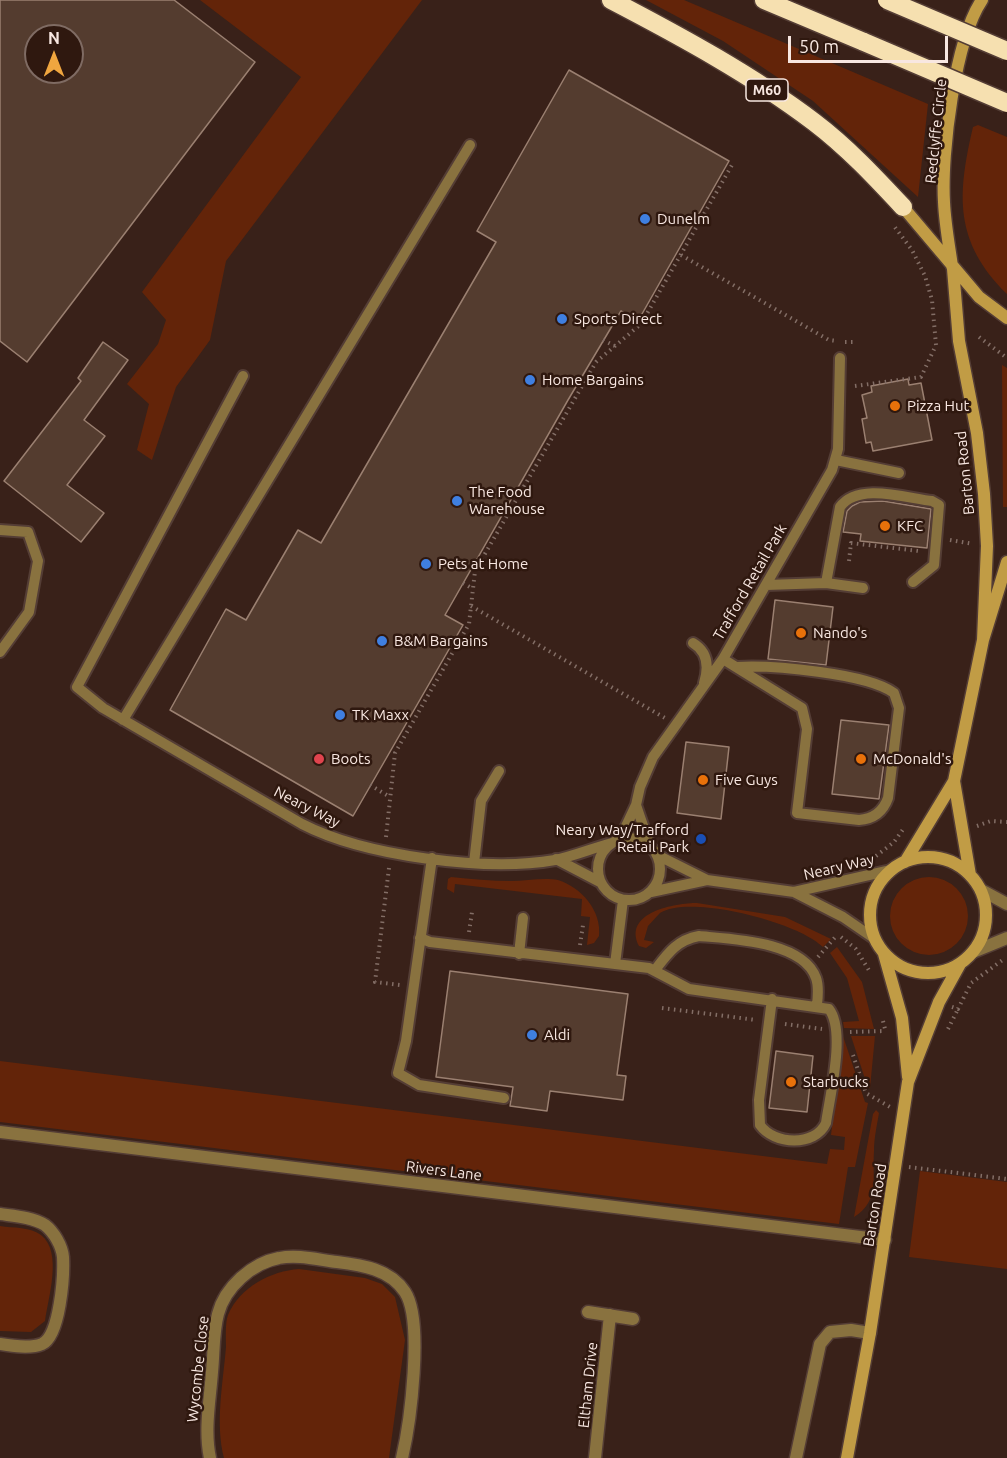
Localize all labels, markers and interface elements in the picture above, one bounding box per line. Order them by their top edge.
north arrow [24,24,84,84]
scale bar [791,24,952,62]
text: N [48,29,60,47]
text: 50 m [799,36,839,56]
street label: Redclyffe Circle [922,78,950,184]
road number: M60 [746,79,788,101]
place label: Dunelm [657,210,710,228]
marker: Dunelm [638,212,652,226]
place label: Sports Direct [574,310,662,328]
marker: Sports Direct [555,312,569,326]
place label: Home Bargains [542,371,644,389]
marker: Home Bargains [523,373,537,387]
place label: Pizza Hut [907,397,969,415]
marker: Pizza Hut [888,399,902,413]
street label: Barton Road [952,430,978,516]
place label: The Food Warehouse [469,483,545,518]
marker: The Food Warehouse [450,494,464,508]
place label: KFC [897,517,923,535]
marker: KFC [878,519,892,533]
street label: Trafford Retail Park [709,521,791,643]
place label: Pets at Home [438,555,528,573]
marker: Pets at Home [419,557,433,571]
place label: Nando's [813,624,867,642]
marker: Nando's [794,626,808,640]
place label: B&M Bargains [394,632,488,650]
marker: B&M Bargains [375,634,389,648]
place label: TK Maxx [352,706,409,724]
marker: TK Maxx [333,708,347,722]
place label: Boots [331,750,370,768]
place label: McDonald's [873,750,951,768]
marker: Boots [312,752,326,766]
marker: McDonald's [854,752,868,766]
place label: Five Guys [715,771,778,789]
marker: Five Guys [696,773,710,787]
street label: Neary Way [271,783,343,831]
place label: Neary Way/Trafford Retail Park [556,821,689,856]
marker: Neary Way/Trafford Retail Park [694,832,708,846]
street label: Neary Way [802,850,876,884]
place label: Aldi [544,1026,570,1044]
marker: Aldi [525,1028,539,1042]
place label: Starbucks [803,1073,869,1091]
marker: Starbucks [784,1075,798,1089]
street label: Rivers Lane [405,1157,483,1185]
street label: Barton Road [860,1162,890,1248]
street label: Wycombe Close [183,1315,213,1423]
street label: Eltham Drive [575,1341,601,1429]

